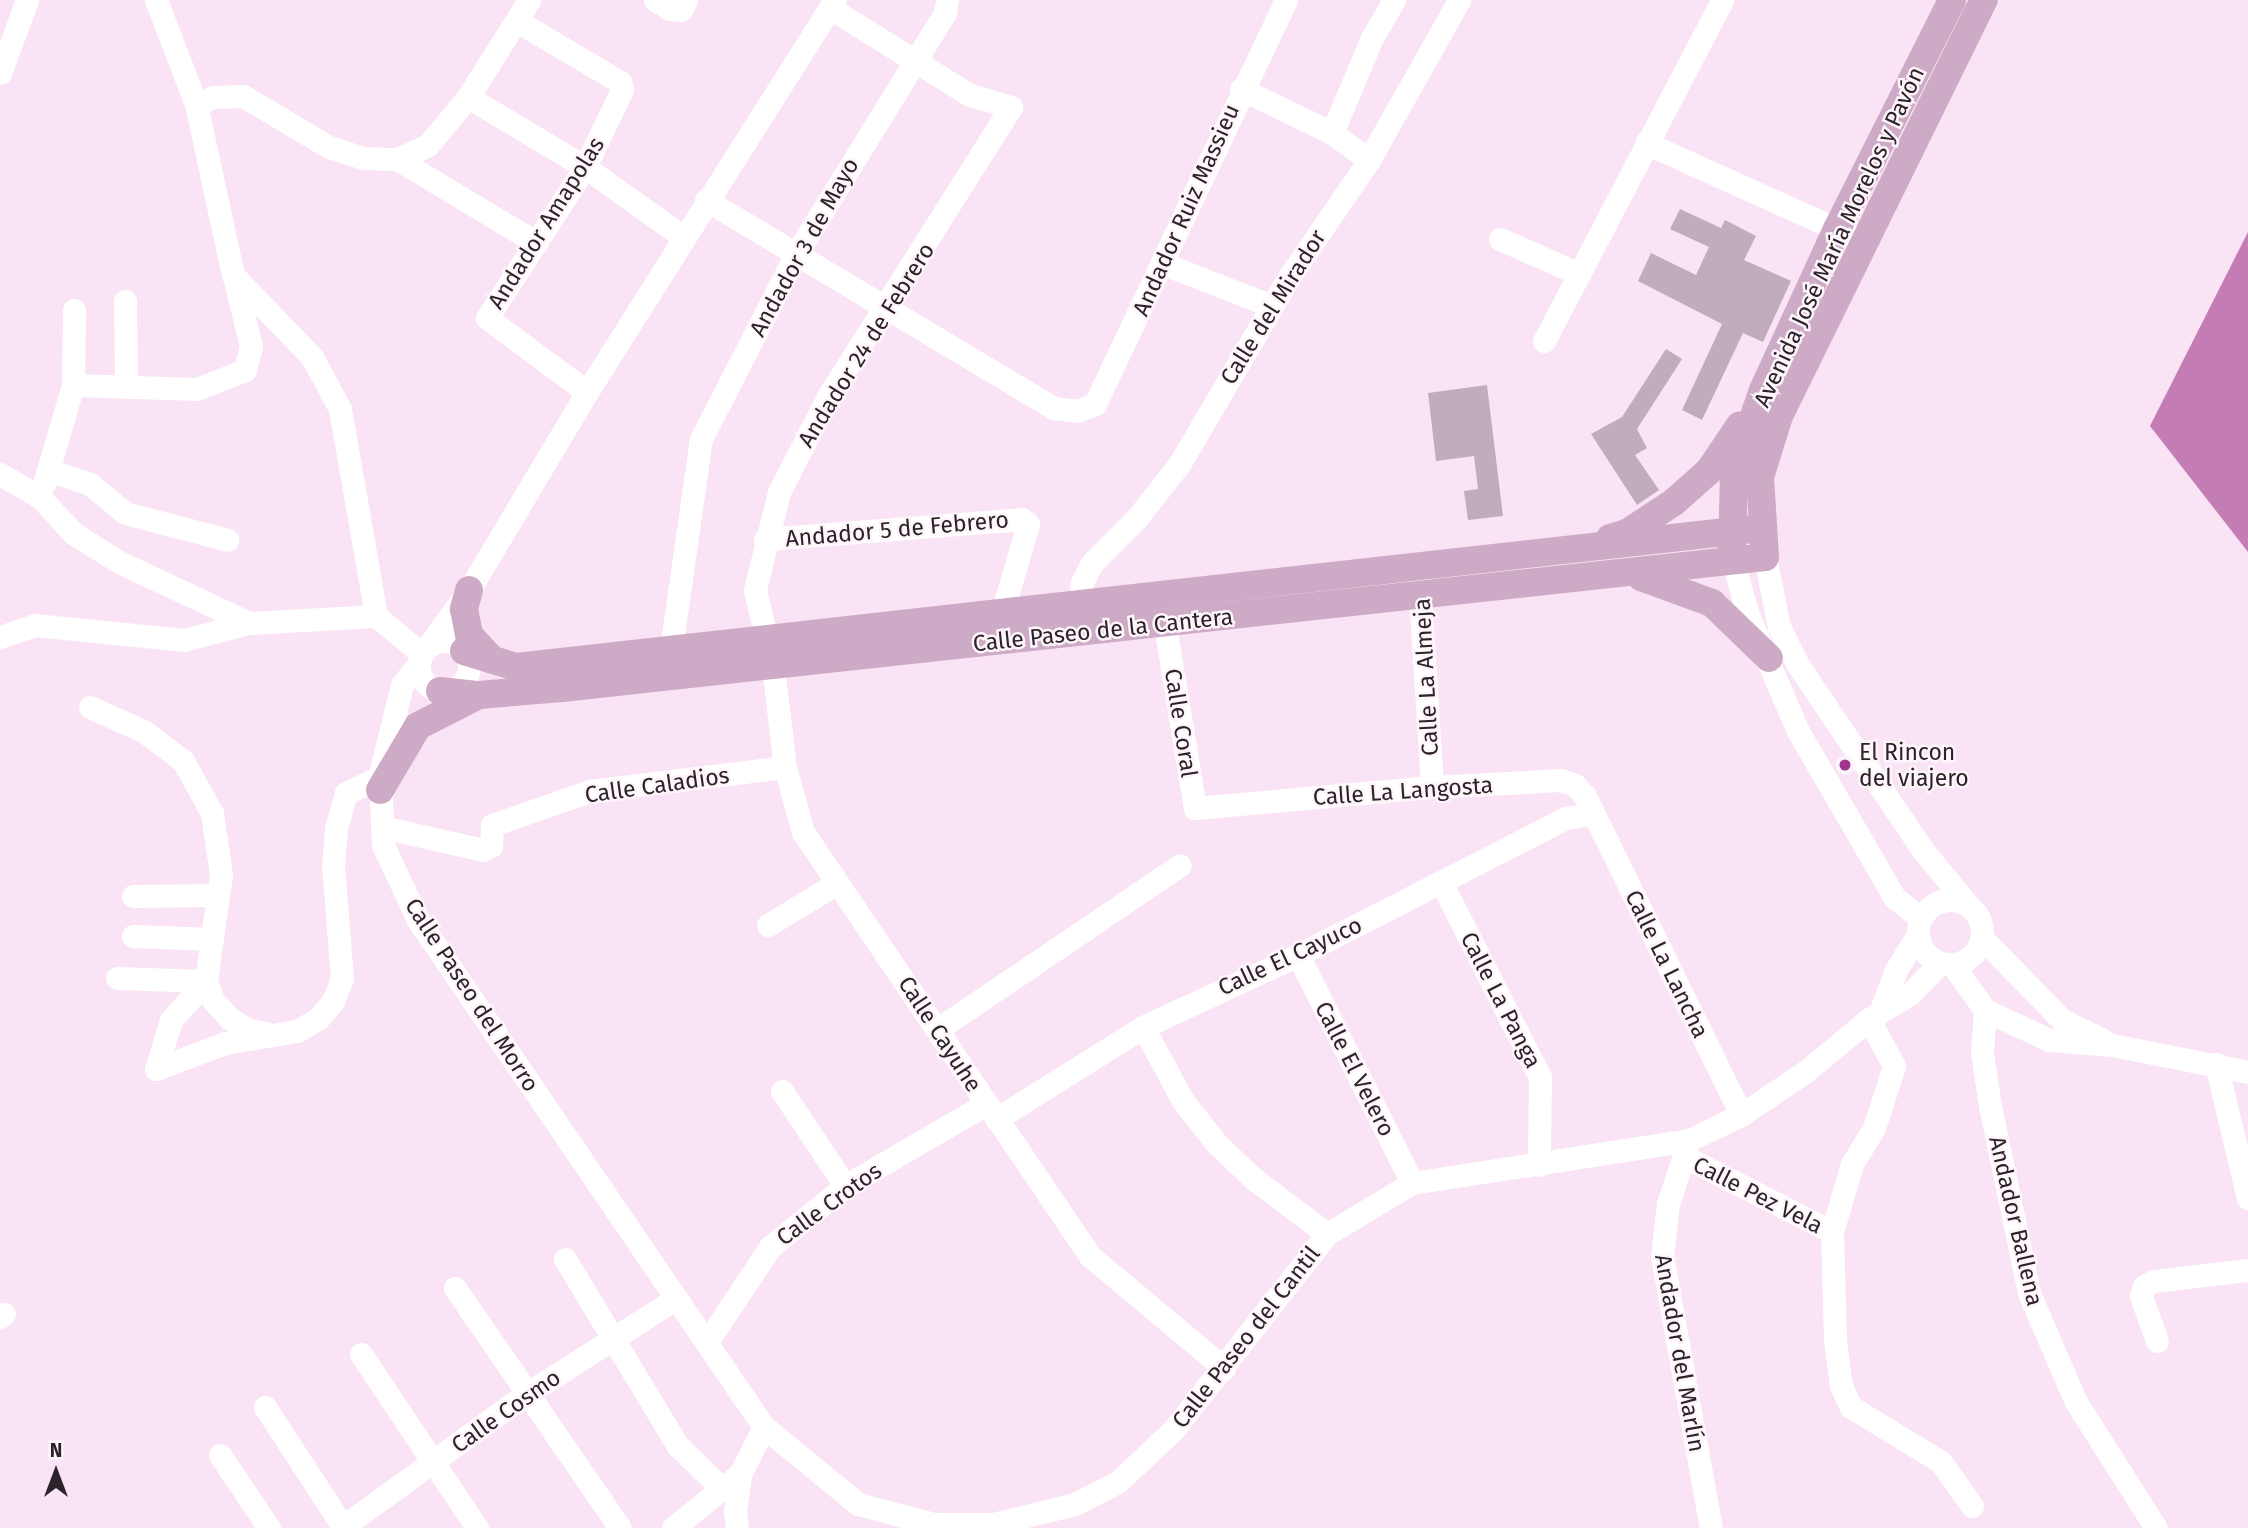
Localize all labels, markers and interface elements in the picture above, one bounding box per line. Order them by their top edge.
street label: Avenida José María Morelos y Pavón [1748,63,1930,411]
street label: Andador Ruiz Massieu [1127,100,1245,320]
street label: Andador Amapolas [482,132,610,314]
street label: Andador 3 de Mayo [744,153,864,341]
street label: Calle del Mirador [1214,225,1332,389]
street label: Andador 24 de Febrero [792,238,940,452]
street label: Andador 5 de Febrero [784,505,1010,553]
street label: Calle La Almeja [1408,597,1444,757]
street label: Calle Paseo de la Cantera [972,603,1234,657]
street label: Calle Coral [1159,667,1203,779]
place label: El Rincon del viajero [1859,738,1969,792]
marker: El Rincon del viajero [1837,757,1853,773]
street label: Calle Caladios [583,761,731,809]
street label: Calle La Langosta [1312,771,1494,811]
street label: Calle La Lancha [1619,886,1715,1042]
street label: Calle Paseo del Morro [399,893,545,1097]
street label: Calle El Cayuco [1214,911,1366,1001]
street label: Calle La Panga [1455,927,1547,1073]
street label: Calle Cayuhe [892,971,988,1097]
street label: Calle El Velero [1309,997,1401,1141]
street label: Andador Ballena [1983,1133,2049,1309]
street label: Calle Pez Vela [1688,1150,1828,1240]
street label: Calle Crotos [771,1157,887,1251]
street label: Calle Paseo del Cantil [1166,1240,1326,1434]
street label: Andador del Marlín [1649,1252,1711,1454]
street label: Calle Cosmo [446,1363,566,1459]
north arrow [21,1437,91,1507]
text: N [50,1439,62,1462]

